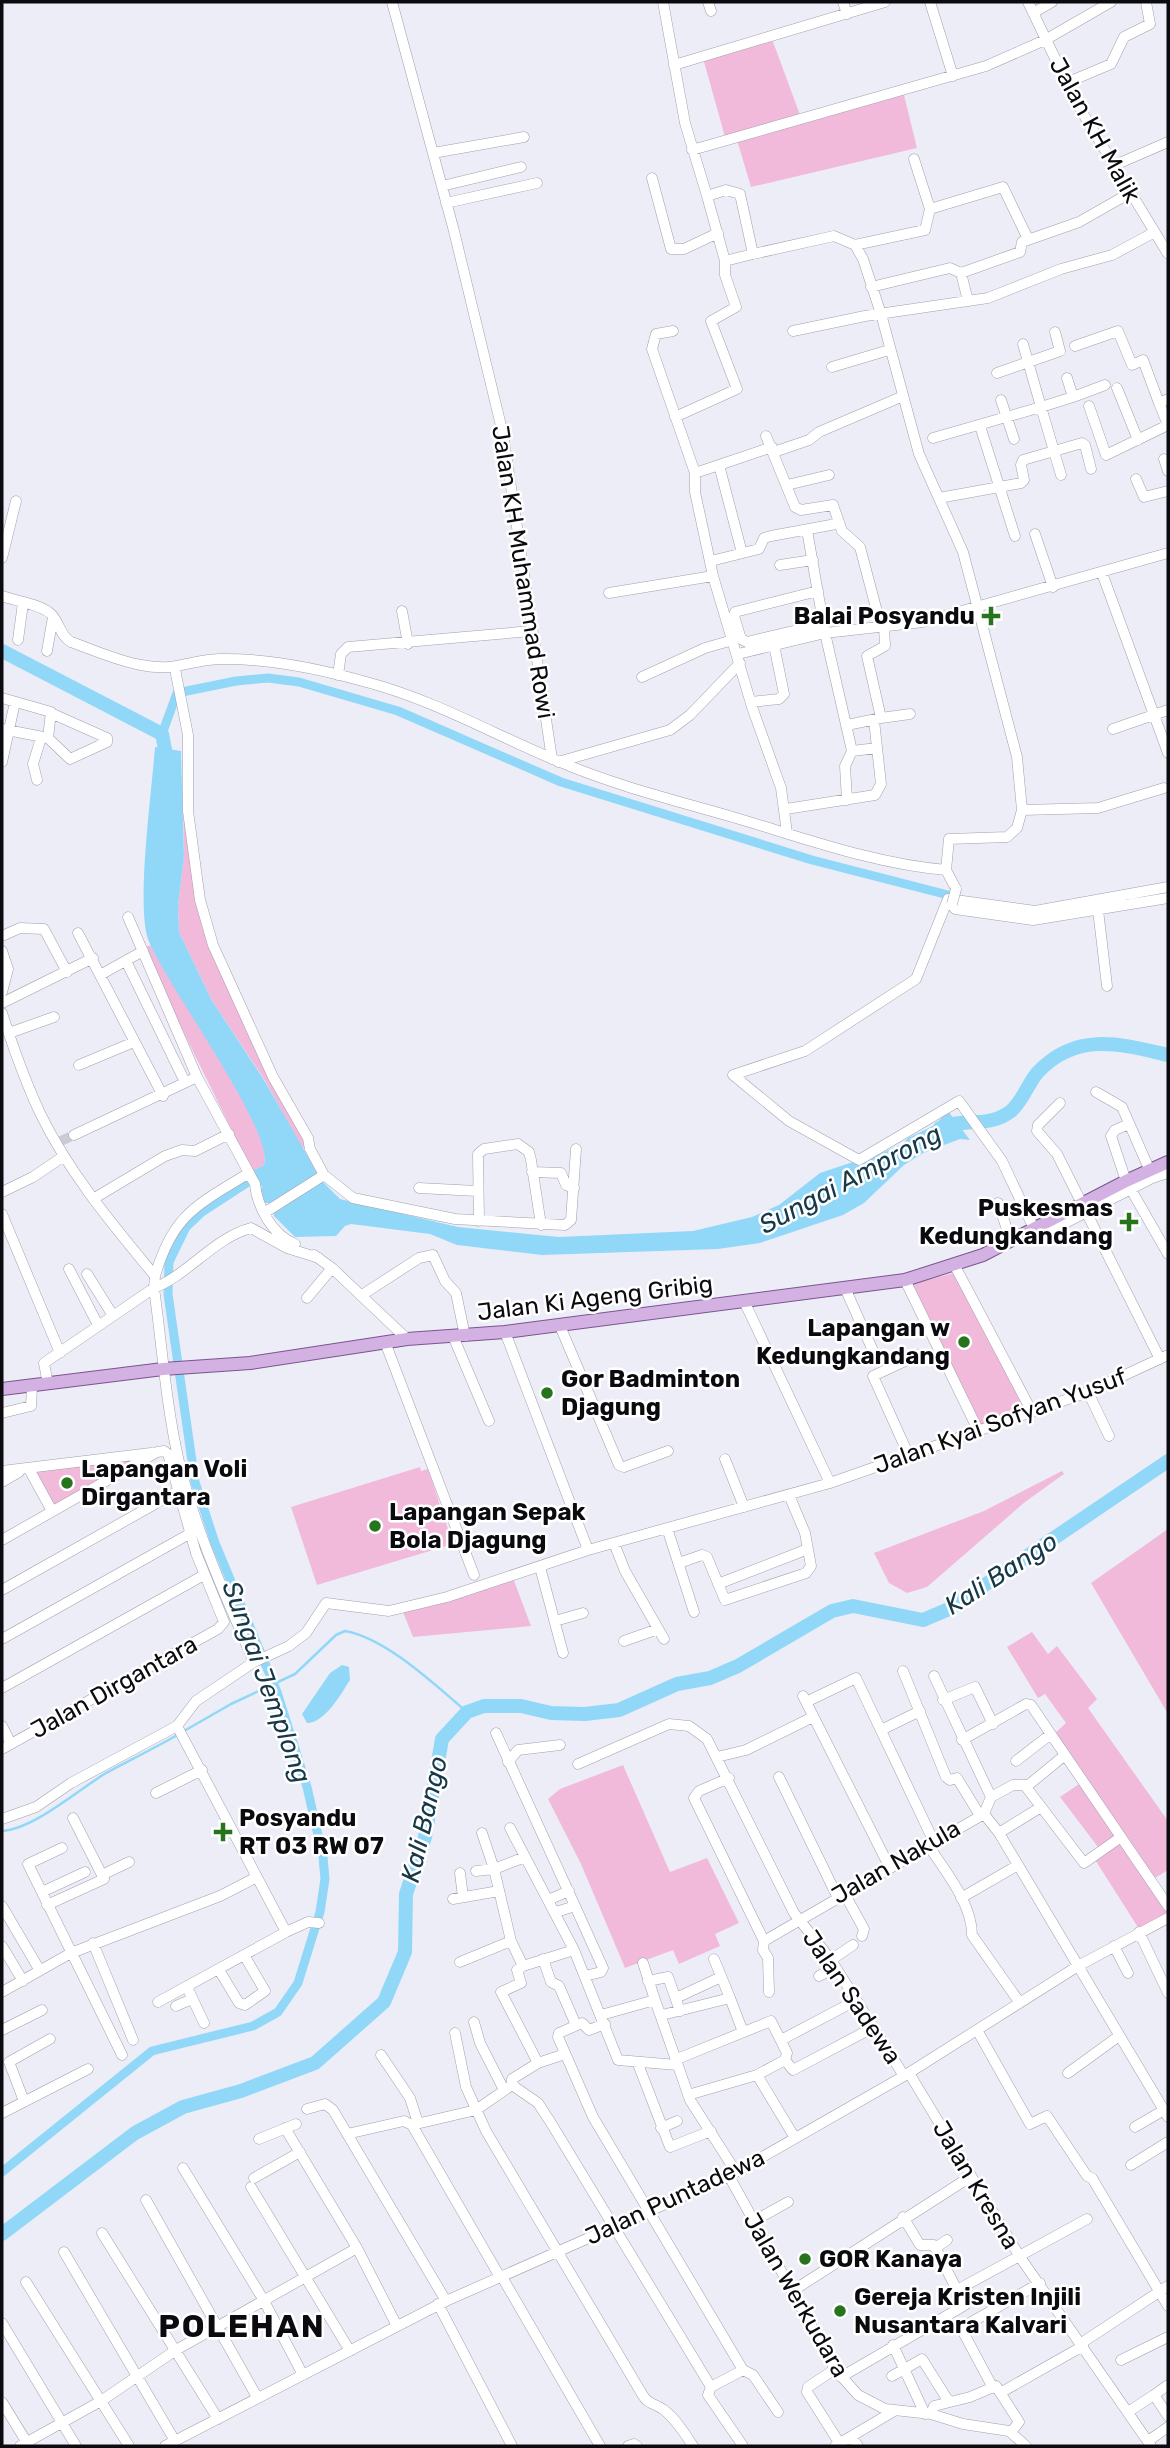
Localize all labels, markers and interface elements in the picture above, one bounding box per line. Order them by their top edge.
street label: Jalan KH Malik [1044,53,1147,208]
street label: Jalan KH Muhammad Rowi [486,423,560,721]
place label: Balai Posyandu [794,602,975,630]
marker: Balai Posyandu [981,606,1001,626]
water label: Sungai Amprong [754,1118,947,1241]
place label: Puskesmas Kedungkandang [919,1194,1113,1250]
marker: Puskesmas Kedungkandang [1119,1212,1139,1232]
street label: Jalan Ki Ageng Gribig [475,1270,715,1326]
place label: Lapangan w Kedungkandang [756,1314,950,1370]
marker: Lapangan w Kedungkandang [956,1334,972,1350]
street label: Jalan Kyai Sofyan Yusuf [870,1362,1131,1480]
place label: Gor Badminton Djagung [561,1365,740,1421]
marker: Gor Badminton Djagung [539,1385,555,1401]
place label: Lapangan Voli Dirgantara [81,1455,247,1511]
marker: Lapangan Voli Dirgantara [59,1475,75,1491]
place label: Lapangan Sepak Bola Djagung [389,1498,586,1554]
marker: Lapangan Sepak Bola Djagung [367,1518,383,1534]
water label: Kali Bango [939,1525,1064,1621]
water label: Sungai Jemplong [216,1577,318,1788]
street label: Jalan Dirgantara [26,1630,202,1744]
water label: Kali Bango [395,1753,454,1885]
place label: Posyandu RT 03 RW 07 [239,1804,384,1860]
street label: Jalan Nakula [827,1814,965,1910]
marker: Posyandu RT 03 RW 07 [213,1822,233,1842]
street label: Jalan Sadewa [797,1925,907,2069]
street label: Jalan Kresna [927,2116,1025,2254]
street label: Jalan Puntadewa [581,2143,769,2251]
street label: Jalan Werkudara [738,2208,854,2382]
place label: GOR Kanaya [819,2245,962,2273]
marker: GOR Kanaya [797,2251,813,2267]
place label: Gereja Kristen Injili Nusantara Kalvari [854,2283,1081,2339]
marker: Gereja Kristen Injili Nusantara Kalvari [832,2303,848,2319]
district label: POLEHAN [158,2307,326,2345]

